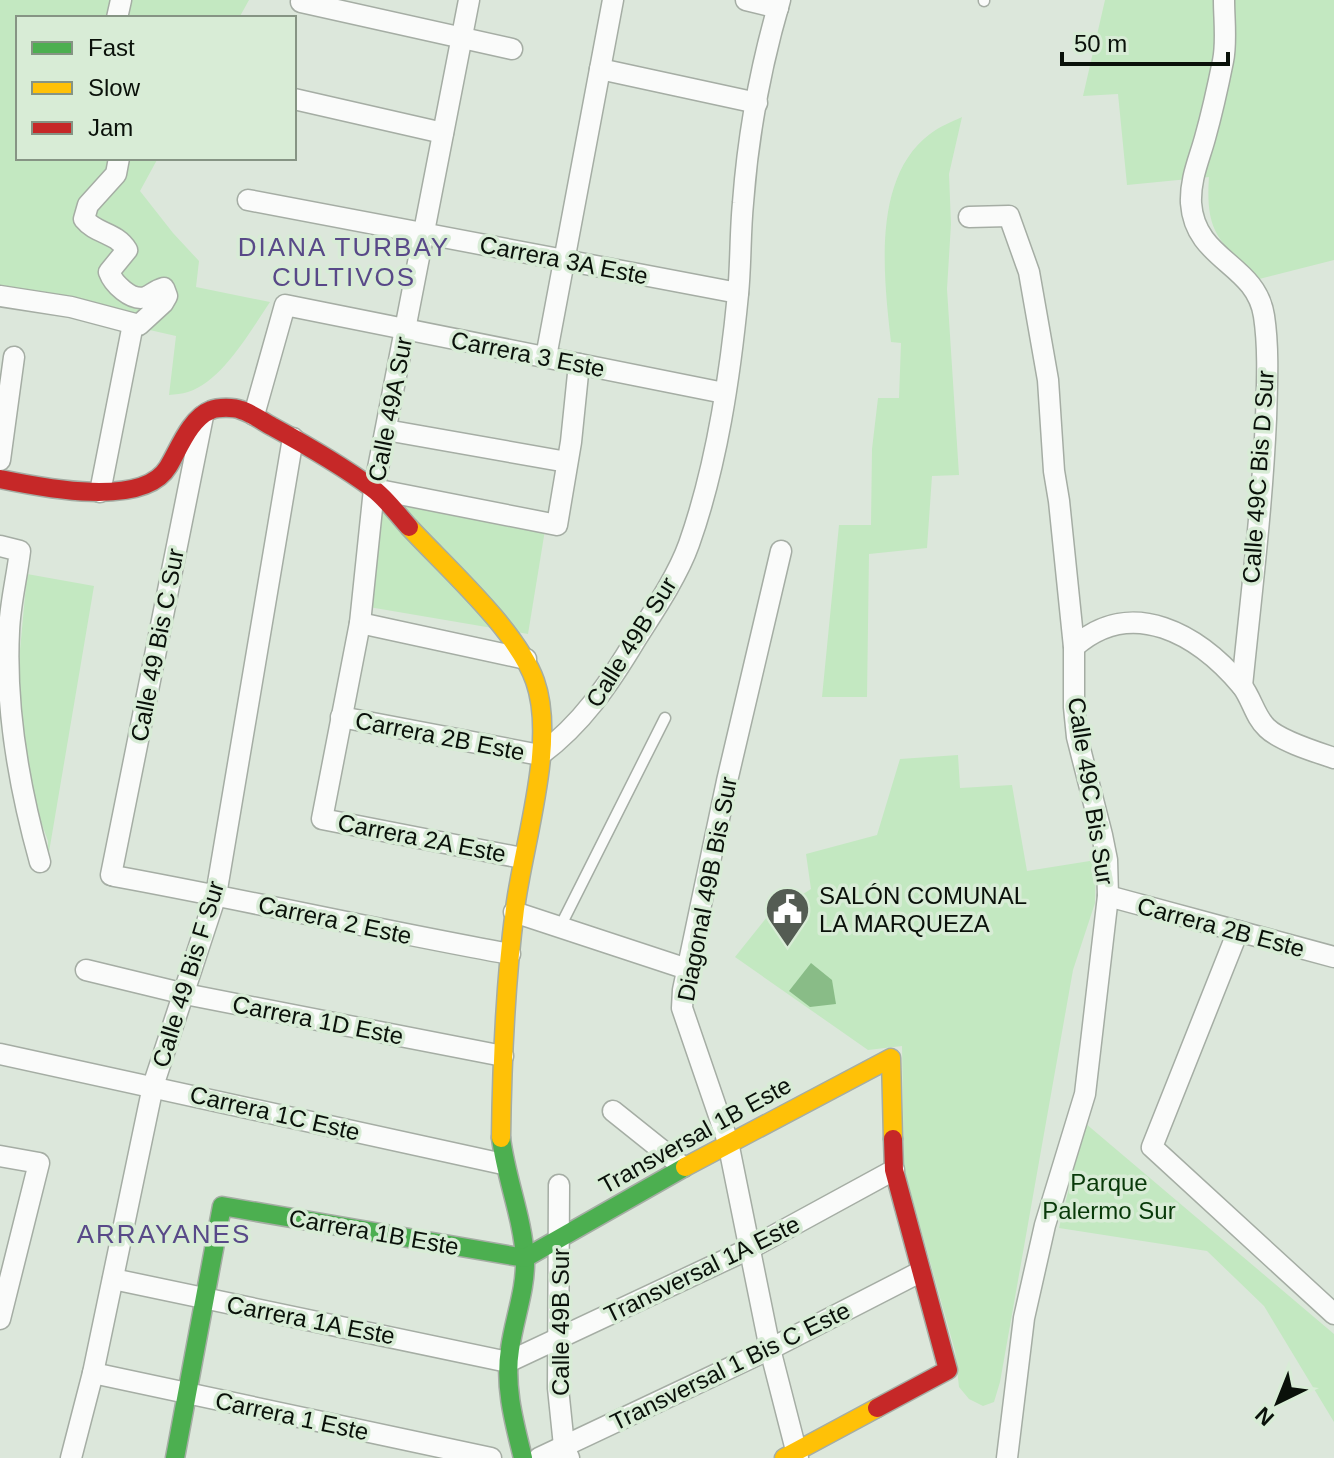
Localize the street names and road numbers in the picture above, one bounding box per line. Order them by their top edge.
street label: Carrera 3A Este [478,230,650,290]
street label: Carrera 3 Este [449,326,607,382]
street label: Calle 49A Sur [363,334,417,484]
street label: Calle 49C Bis D Sur [1237,370,1279,584]
street label: Calle 49 Bis C Sur [125,546,189,744]
street label: Calle 49B Sur [580,572,682,712]
street label: Calle 49C Bis Sur [1063,695,1119,887]
street label: Carrera 2B Este [353,706,527,766]
street label: Diagonal 49B Bis Sur [672,774,742,1004]
street label: Carrera 2A Este [336,808,508,868]
street label: Calle 49 Bis F Sur [147,878,229,1070]
street label: Carrera 2 Este [256,891,414,949]
street label: Carrera 2B Este [1134,892,1308,962]
street label: Carrera 1D Este [230,990,406,1050]
street label: Transversal 1B Este [594,1071,796,1199]
street label: Carrera 1C Este [187,1080,363,1146]
street label: Carrera 1B Este [287,1204,461,1260]
street label: Transversal 1A Este [600,1210,804,1328]
street label: Calle 49B Sur [547,1248,574,1396]
street label: Carrera 1A Este [225,1290,397,1350]
street label: Transversal 1 Bis C Este [606,1296,854,1436]
street label: Carrera 1 Este [213,1387,371,1445]

